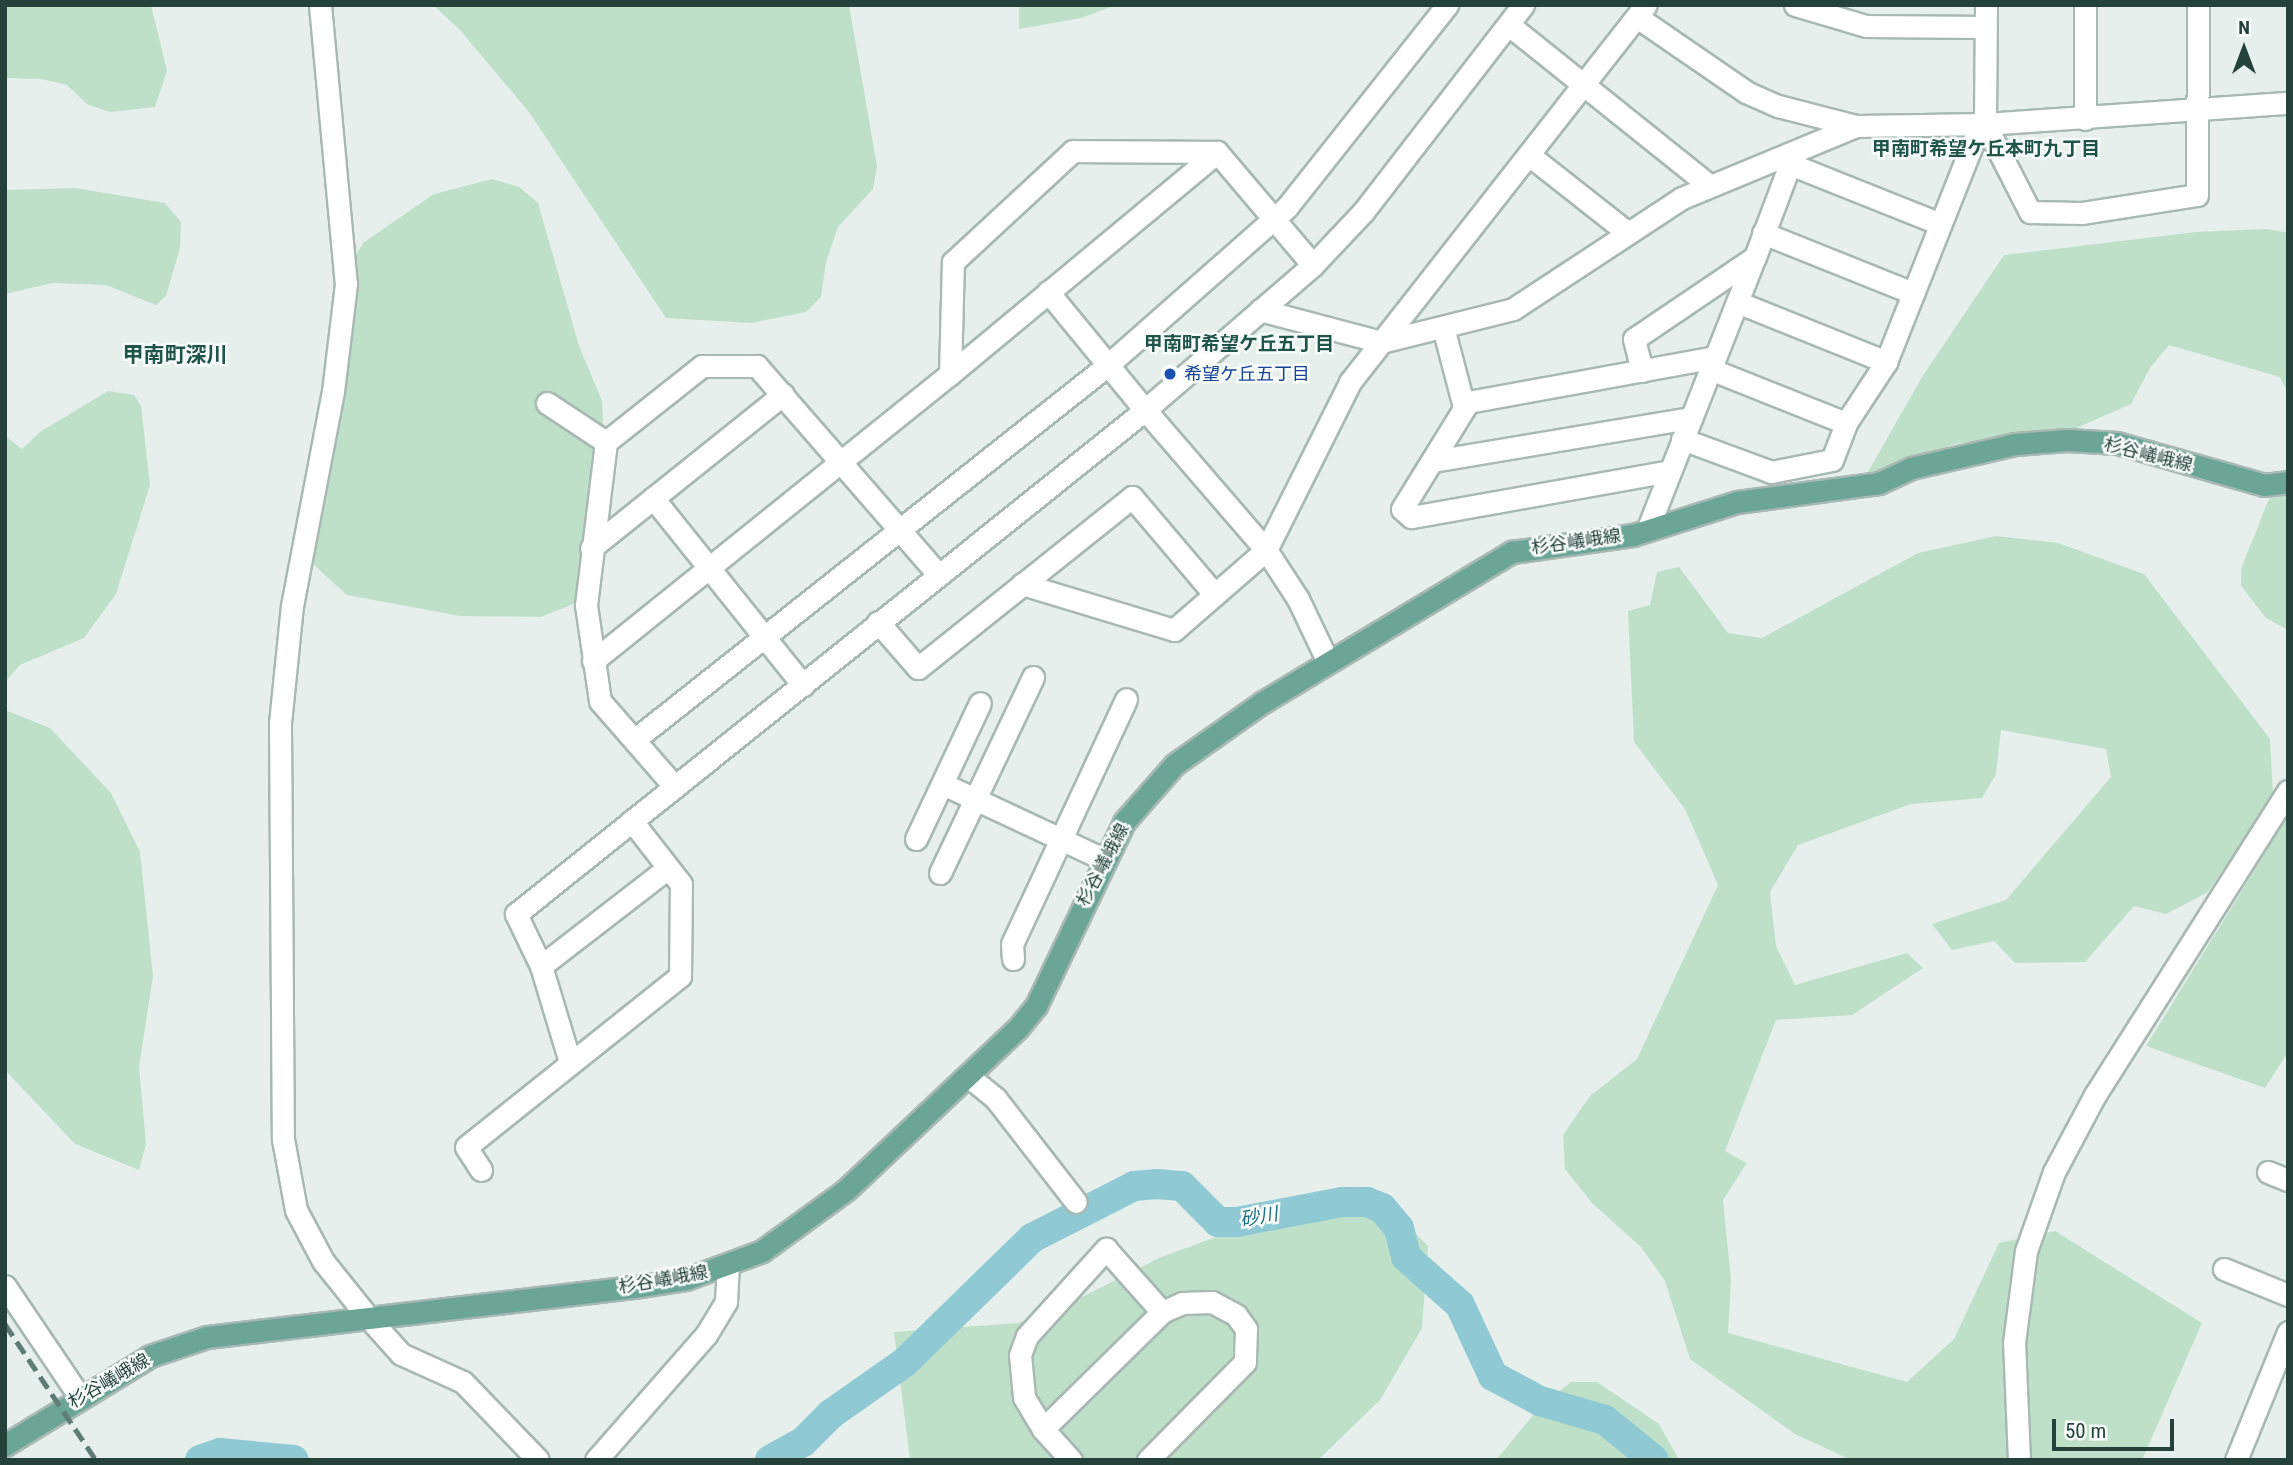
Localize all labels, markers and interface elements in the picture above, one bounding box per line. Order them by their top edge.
north arrow [2209,14,2279,84]
text: N [2238,16,2250,39]
district label: 甲南町希望ケ丘本町九丁目 [1872,138,2100,160]
district label: 甲南町希望ケ丘五丁目 [1144,333,1334,355]
district label: 甲南町深川 [123,342,227,368]
place label: 希望ケ丘五丁目 [1184,363,1310,385]
marker: 希望ケ丘五丁目 [1162,366,1178,382]
street label: 杉谷嶬峨線 [2102,434,2194,476]
street label: 杉谷嶬峨線 [1530,525,1622,559]
street label: 杉谷嶬峨線 [1072,820,1134,910]
water label: 砂川 [1238,1202,1280,1232]
street label: 杉谷嶬峨線 [617,1262,709,1298]
street label: 杉谷嶬峨線 [65,1349,153,1413]
scale bar [2055,1406,2178,1450]
text: 50 m [2065,1419,2106,1443]

